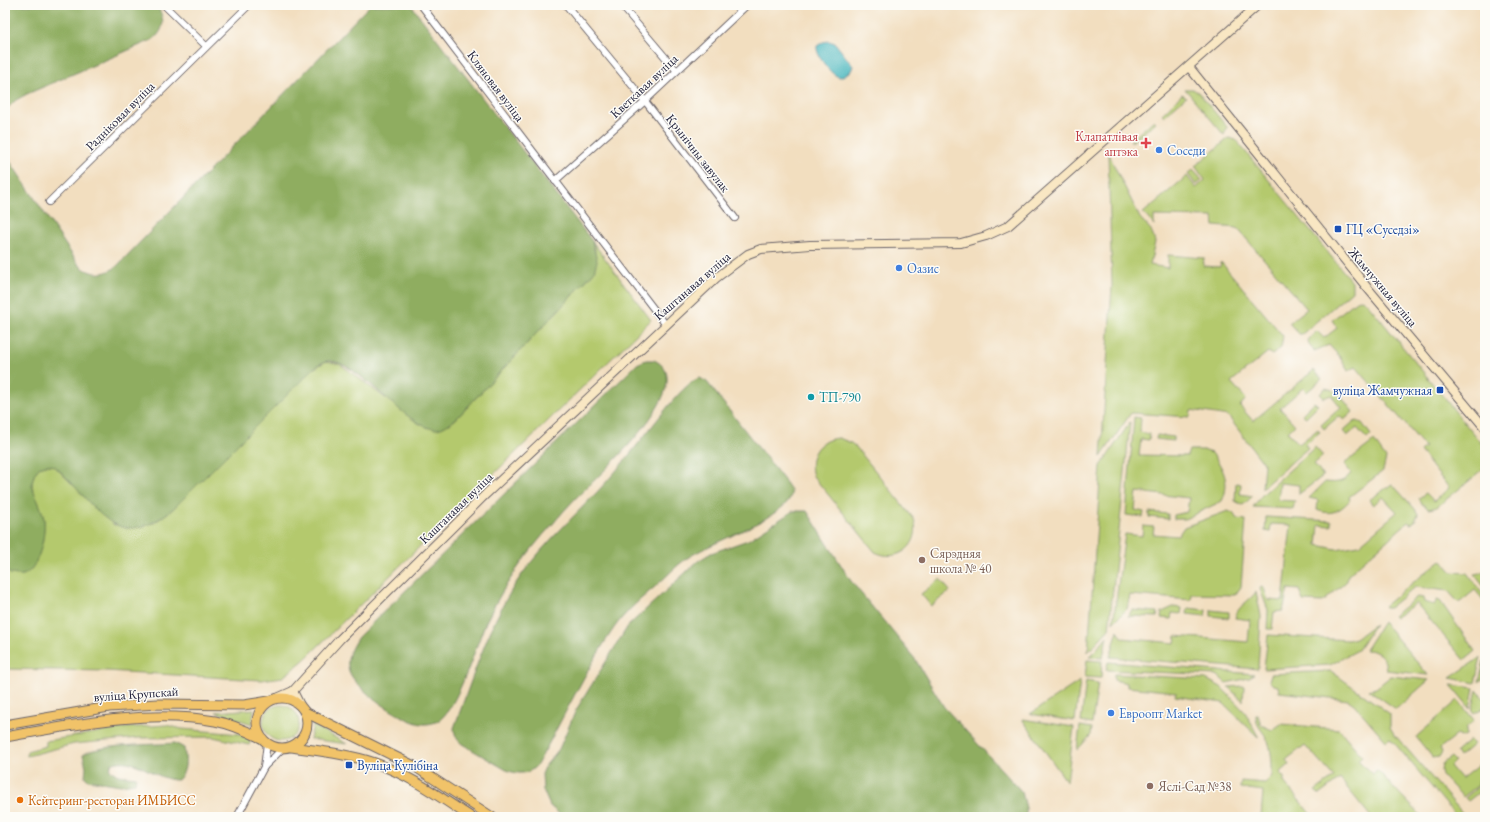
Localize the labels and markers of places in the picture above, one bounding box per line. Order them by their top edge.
place label: Клапатлівая аптэка [1075,128,1139,160]
marker: Клапатлівая аптэка [1141,138,1151,148]
place label: Соседи [1167,142,1206,159]
marker: Соседи [1154,145,1164,155]
place label: ГЦ «Суседзі» [1346,221,1420,238]
marker: ГЦ «Суседзі» [1333,224,1343,234]
place label: Оазис [907,260,939,277]
marker: Оазис [894,263,904,273]
place label: вуліца Жамчужная [1333,382,1432,399]
marker: вуліца Жамчужная [1435,385,1445,395]
place label: ТП-790 [819,389,861,406]
marker: ТП-790 [806,392,816,402]
place label: Сярэдняя школа № 40 [930,545,991,577]
marker: Сярэдняя школа № 40 [917,555,927,565]
place label: Евроопт Market [1119,705,1202,722]
marker: Евроопт Market [1106,708,1116,718]
place label: Вуліца Кулібіна [357,757,439,774]
marker: Вуліца Кулібіна [344,760,354,770]
place label: Яслі-Сад №38 [1157,778,1231,795]
marker: Яслі-Сад №38 [1145,781,1155,791]
place label: Кейтеринг-ресторан ИМБИСС [28,792,196,809]
marker: Кейтеринг-ресторан ИМБИСС [15,795,25,805]

